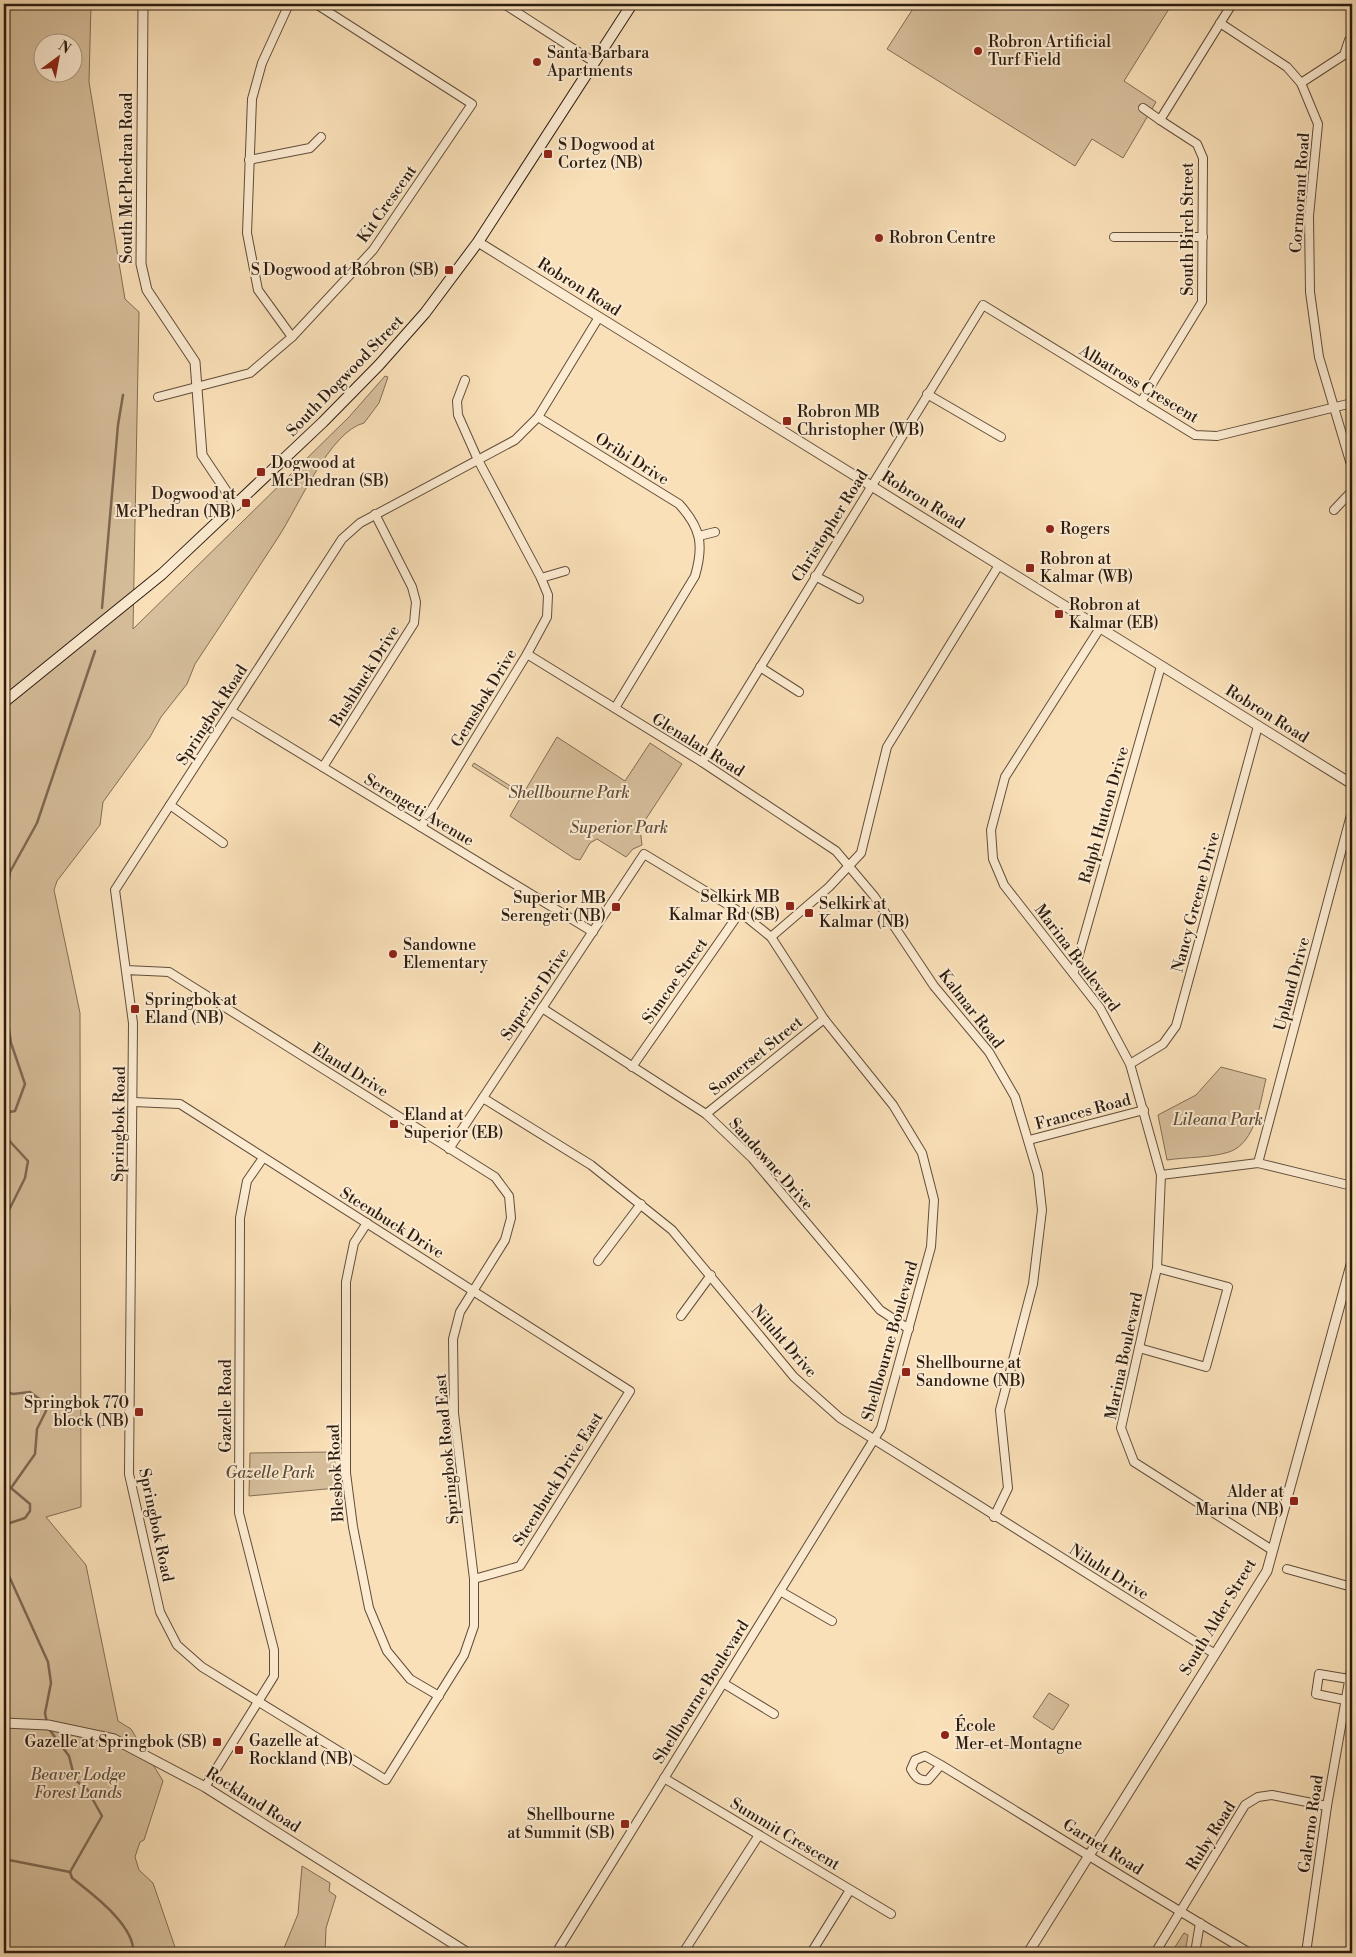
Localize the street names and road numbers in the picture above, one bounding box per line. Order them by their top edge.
street label: South McPhedran Road [117,93,137,263]
street label: Cormorant Road [1286,132,1314,254]
street label: Kit Crescent [353,161,421,247]
street label: South Birch Street [1178,162,1198,296]
street label: Robron Road [534,253,624,321]
street label: South Dogwood Street [282,311,408,441]
street label: Albatross Crescent [1075,340,1203,428]
street label: Oribi Drive [591,428,673,490]
street label: Christopher Road [787,466,873,586]
street label: Robron Road [878,466,968,534]
street label: Bushbuck Drive [325,622,404,731]
street label: Gemsbok Drive [447,645,521,751]
street label: Springbok Road [172,661,252,769]
street label: Robron Road [1222,680,1312,748]
street label: Glenalan Road [648,709,748,781]
street label: Ralph Hutton Drive [1075,744,1133,886]
street label: Serengeti Avenue [360,769,478,851]
street label: Nancy Greene Drive [1168,829,1224,975]
street label: Marina Boulevard [1030,900,1124,1016]
street label: Simcoe Street [638,934,712,1028]
street label: Upland Drive [1270,935,1314,1033]
street label: Superior Drive [496,944,574,1044]
street label: Kalmar Road [934,966,1008,1052]
street label: Somerset Street [705,1012,807,1100]
street label: Eland Drive [308,1039,392,1101]
street label: Springbok Road [108,1066,130,1182]
street label: Frances Road [1033,1090,1133,1134]
street label: Sandowne Drive [724,1114,818,1214]
street label: Steenbuck Drive [336,1183,448,1263]
street label: Shellbourne Boulevard [858,1259,922,1423]
street label: Marina Boulevard [1101,1291,1147,1421]
street label: Niluht Drive [747,1300,821,1382]
street label: Gazelle Road [216,1359,236,1453]
street label: Springbok Road East [430,1373,464,1525]
street label: Steenbuck Drive East [509,1408,608,1550]
street label: Blesbok Road [323,1424,349,1523]
street label: Springbok Road [134,1466,178,1584]
street label: Niluht Drive [1065,1540,1153,1604]
street label: South Alder Street [1175,1555,1261,1679]
street label: Shellbourne Boulevard [649,1616,753,1768]
street label: Rockland Road [202,1763,304,1837]
street label: Galerno Road [1294,1774,1328,1874]
street label: Summit Crescent [726,1793,844,1875]
street label: Ruby Road [1182,1798,1240,1874]
street label: Garnet Road [1059,1814,1147,1880]

